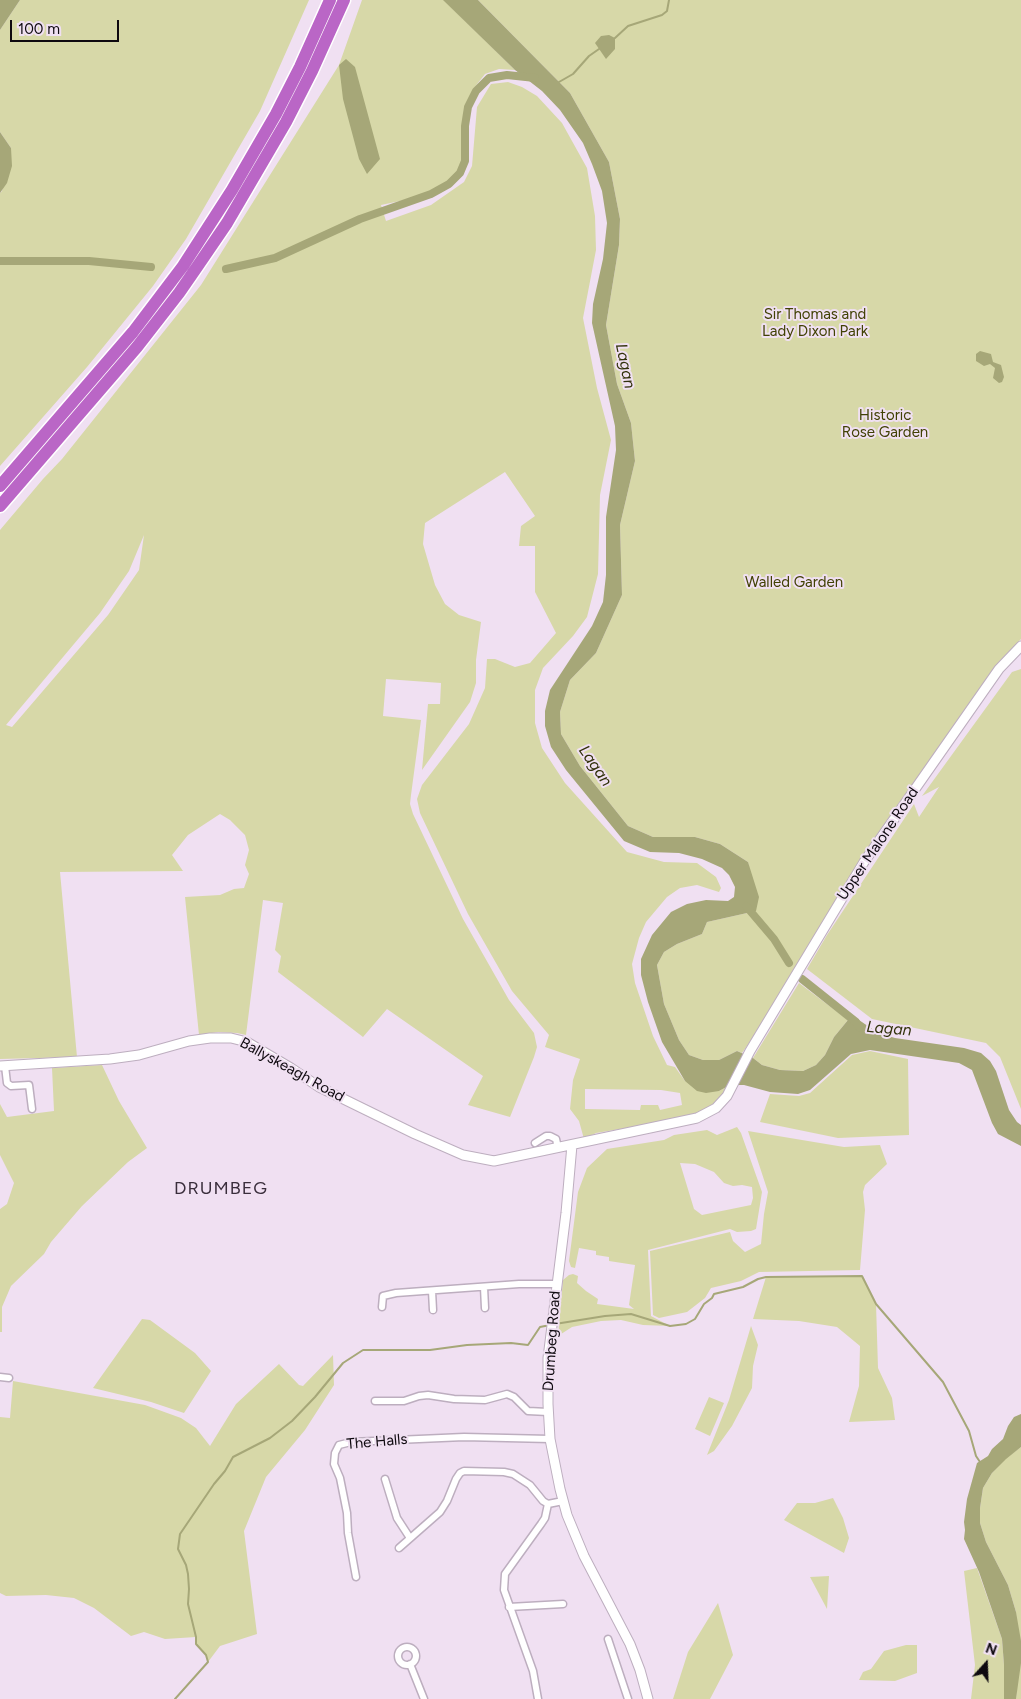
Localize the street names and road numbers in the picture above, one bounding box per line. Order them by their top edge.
street label: Upper Malone Road [834,784,922,904]
street label: Ballyskeagh Road [237,1034,347,1106]
street label: Drumbeg Road [540,1290,564,1392]
street label: The Halls [346,1430,408,1454]

